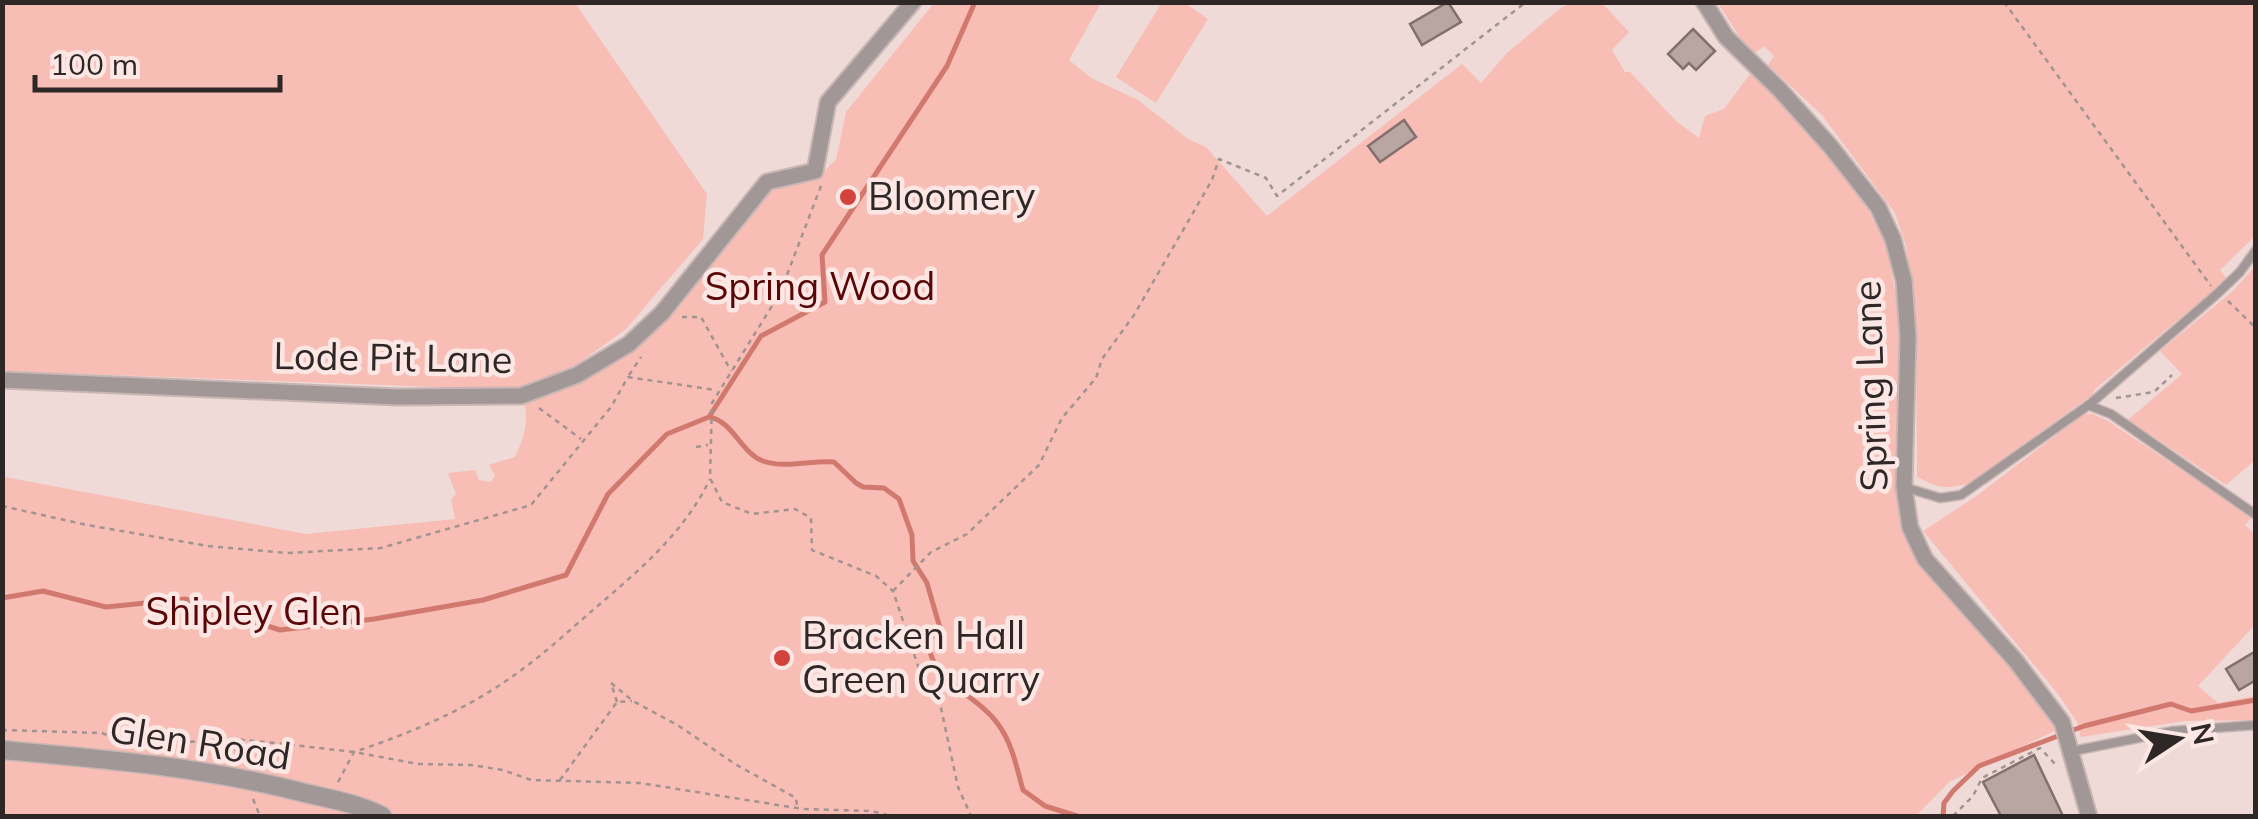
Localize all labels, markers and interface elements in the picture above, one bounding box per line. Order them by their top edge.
scale bar [35,30,280,92]
text: 100 m [50,45,138,83]
place label: Bloomery [868,172,1035,220]
marker: Bloomery [837,186,859,208]
park label: Spring Wood [705,262,935,310]
street label: Spring Lane [1842,280,1898,492]
street label: Lode Pit Lane [273,331,513,383]
park label: Shipley Glen [145,587,363,635]
place label: Bracken Hall Green Quarry [802,611,1040,703]
marker: Bracken Hall Green Quarry [771,647,793,669]
north arrow [2128,689,2228,789]
street label: Glen Road [106,704,294,780]
text: N [2184,720,2222,748]

